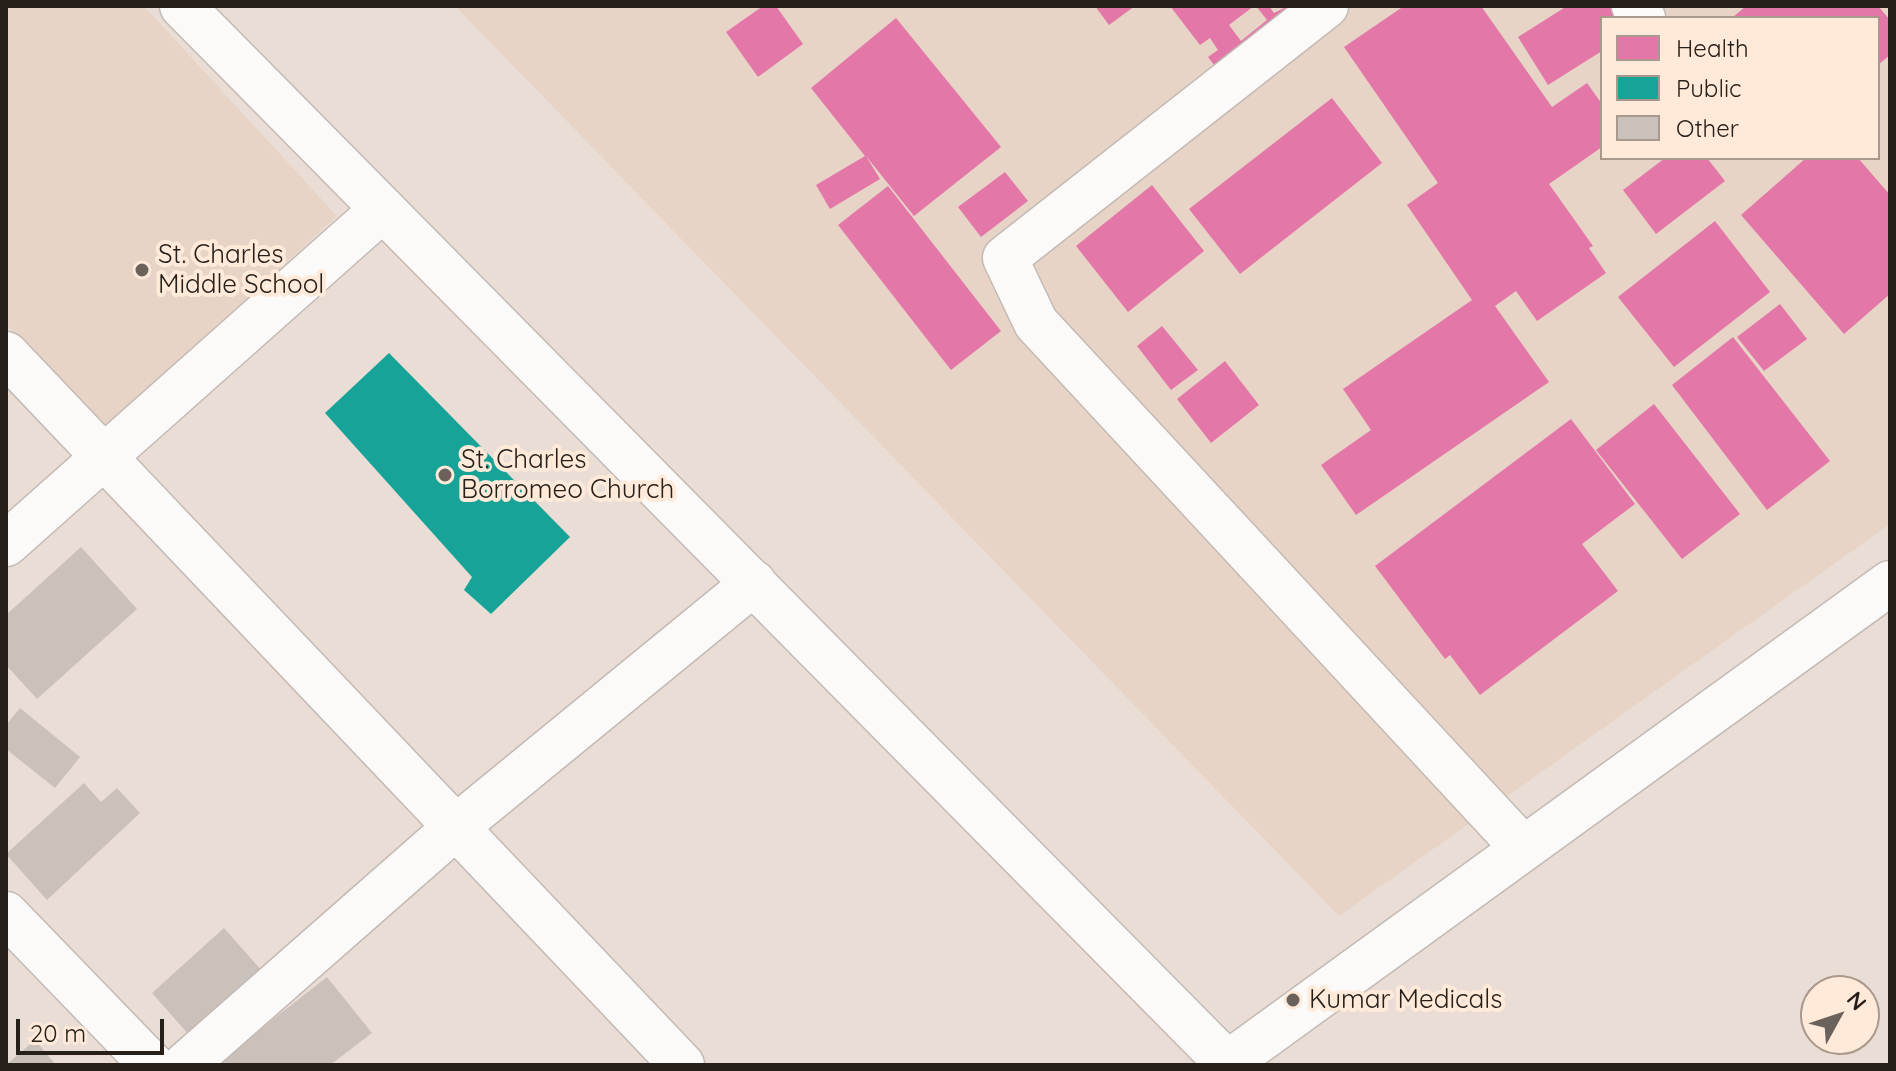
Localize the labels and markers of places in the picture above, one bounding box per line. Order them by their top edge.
place label: St. Charles Middle School [158,239,324,300]
marker: St. Charles Middle School [133,261,151,279]
place label: St. Charles Borromeo Church [461,444,674,506]
marker: St. Charles Borromeo Church [436,466,454,484]
place label: Kumar Medicals [1309,984,1503,1016]
marker: Kumar Medicals [1284,991,1302,1009]

